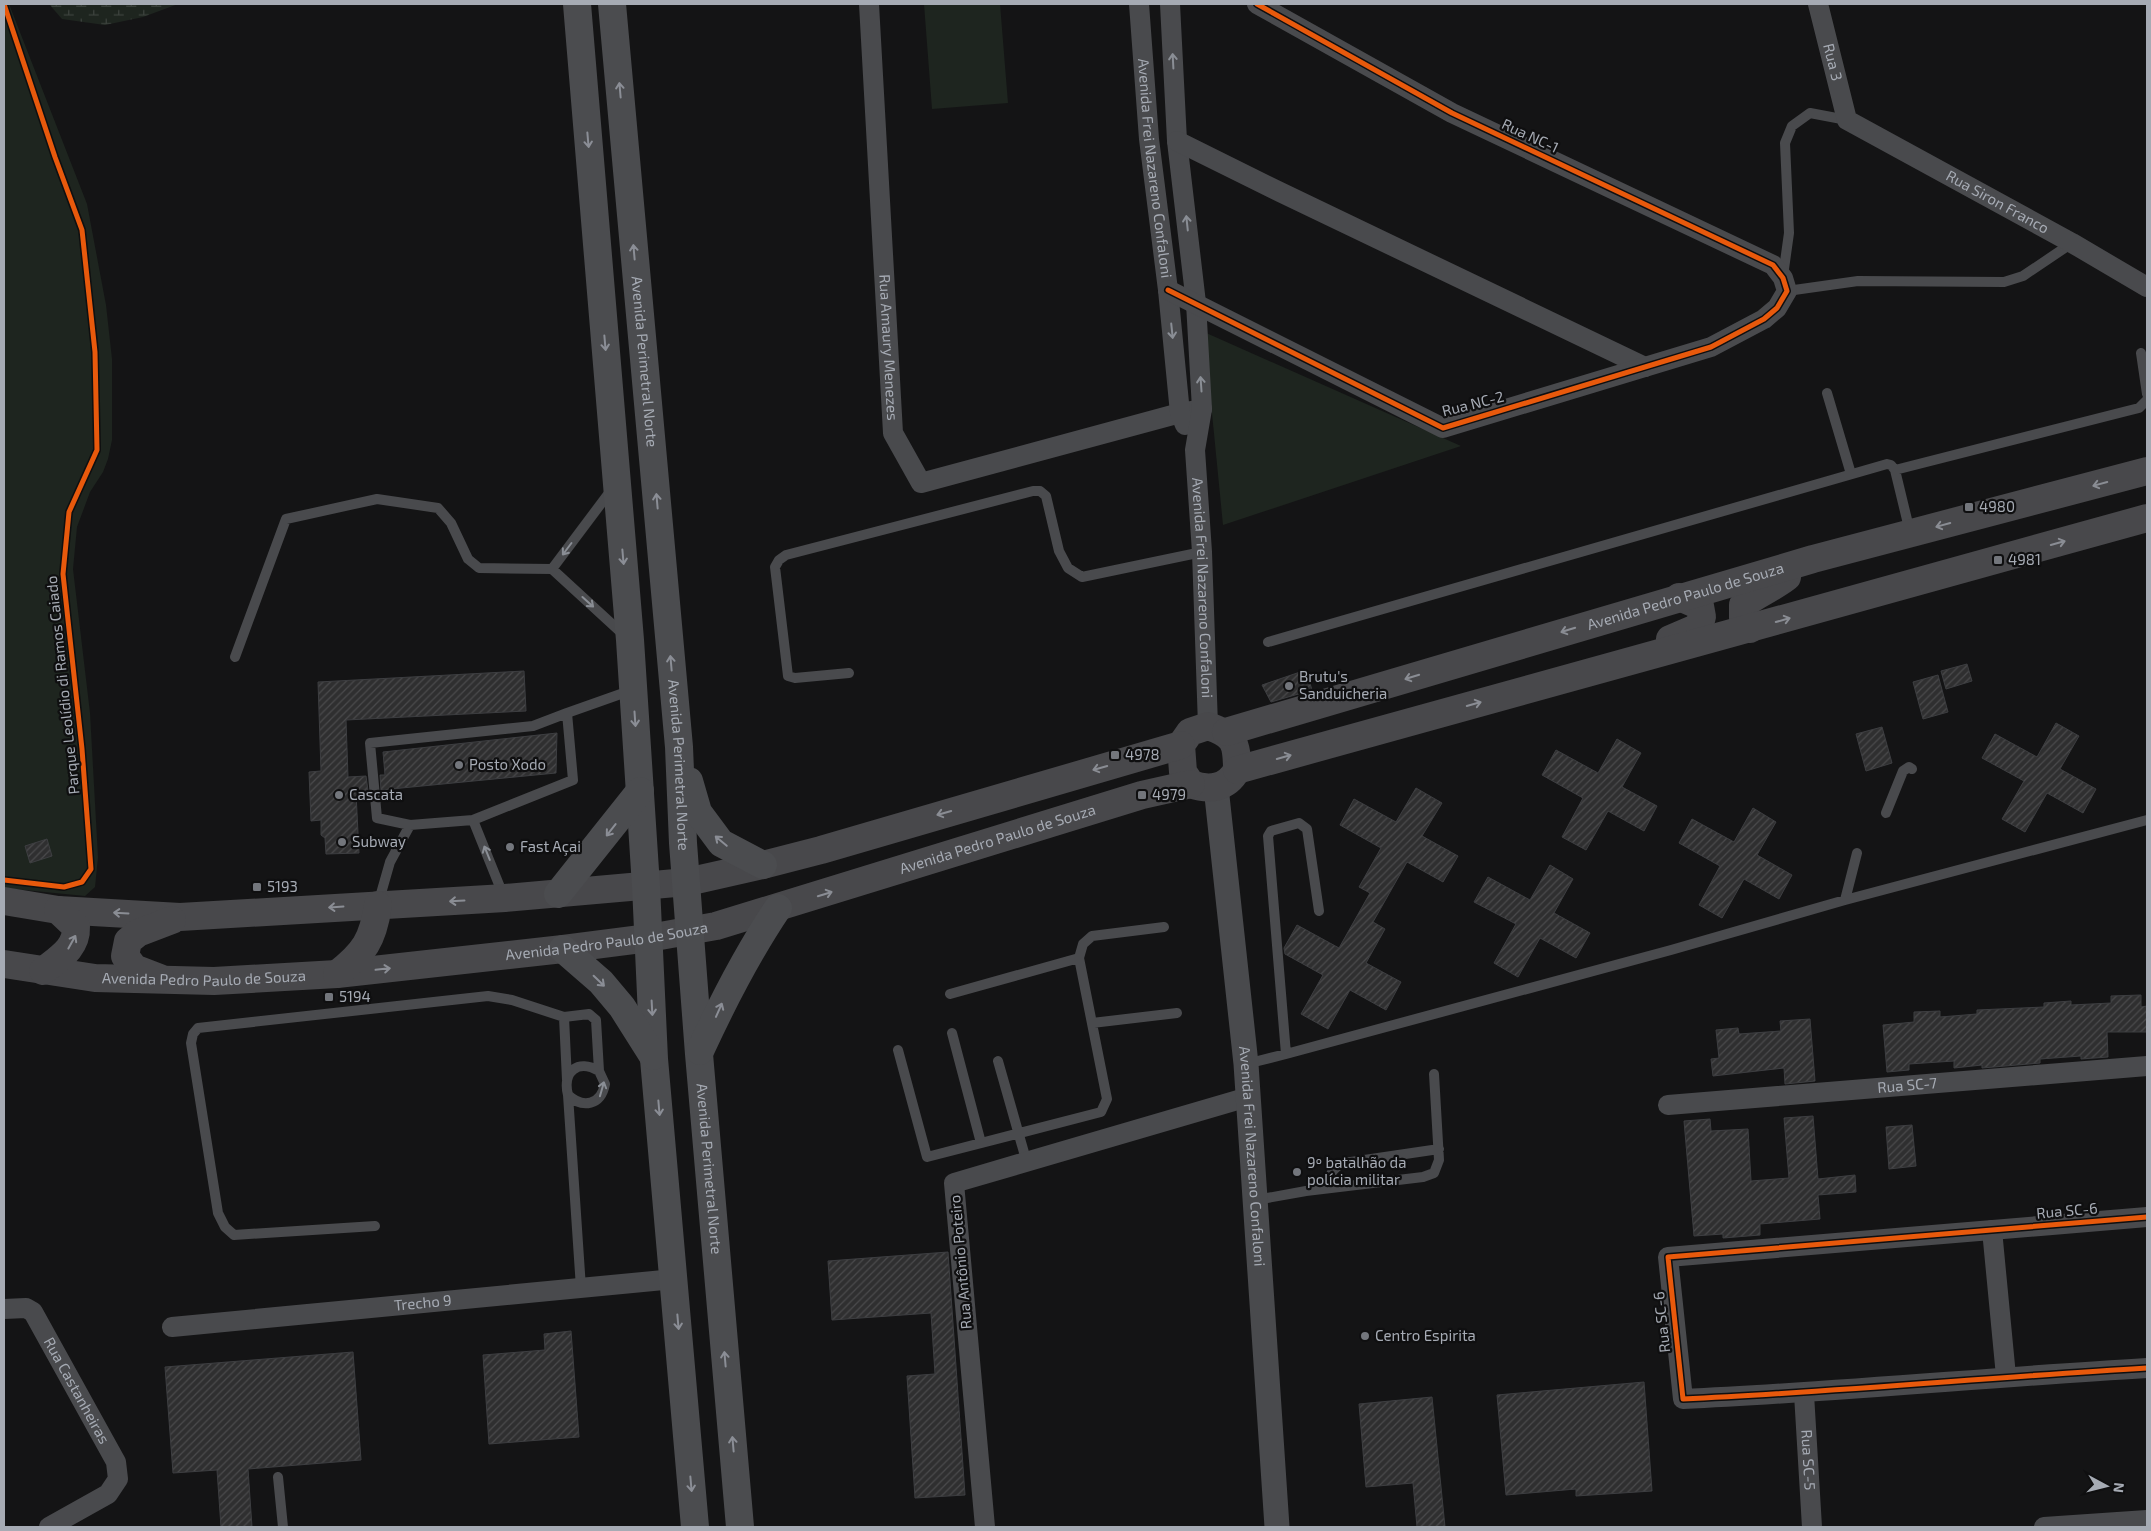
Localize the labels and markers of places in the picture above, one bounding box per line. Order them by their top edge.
place label: 4980 [1979,497,2015,515]
marker: 4980 [1963,501,1975,513]
place label: 4981 [2008,550,2041,568]
marker: 4981 [1992,554,2004,566]
place label: Brutu's Sanduicheria [1299,667,1387,702]
marker: Brutu's Sanduicheria [1283,680,1295,692]
place label: 4978 [1125,745,1160,763]
marker: 4978 [1109,749,1121,761]
place label: Posto Xodo [469,755,546,773]
marker: Posto Xodo [453,759,465,771]
place label: Cascata [349,785,403,803]
place label: 4979 [1152,785,1186,803]
marker: Cascata [333,789,345,801]
marker: 4979 [1136,789,1148,801]
place label: Subway [352,832,406,850]
marker: Subway [336,836,348,848]
place label: Fast Açai [520,837,581,856]
marker: Fast Açai [504,841,516,853]
place label: 5193 [267,877,298,895]
marker: 5193 [251,881,263,893]
place label: 5194 [339,987,371,1005]
marker: 5194 [323,991,335,1003]
place label: 9º batalhão da polícia militar [1307,1153,1406,1188]
marker: 9º batalhão da polícia militar [1291,1166,1303,1178]
place label: Centro Espirita [1375,1326,1476,1344]
marker: Centro Espirita [1359,1330,1371,1342]

